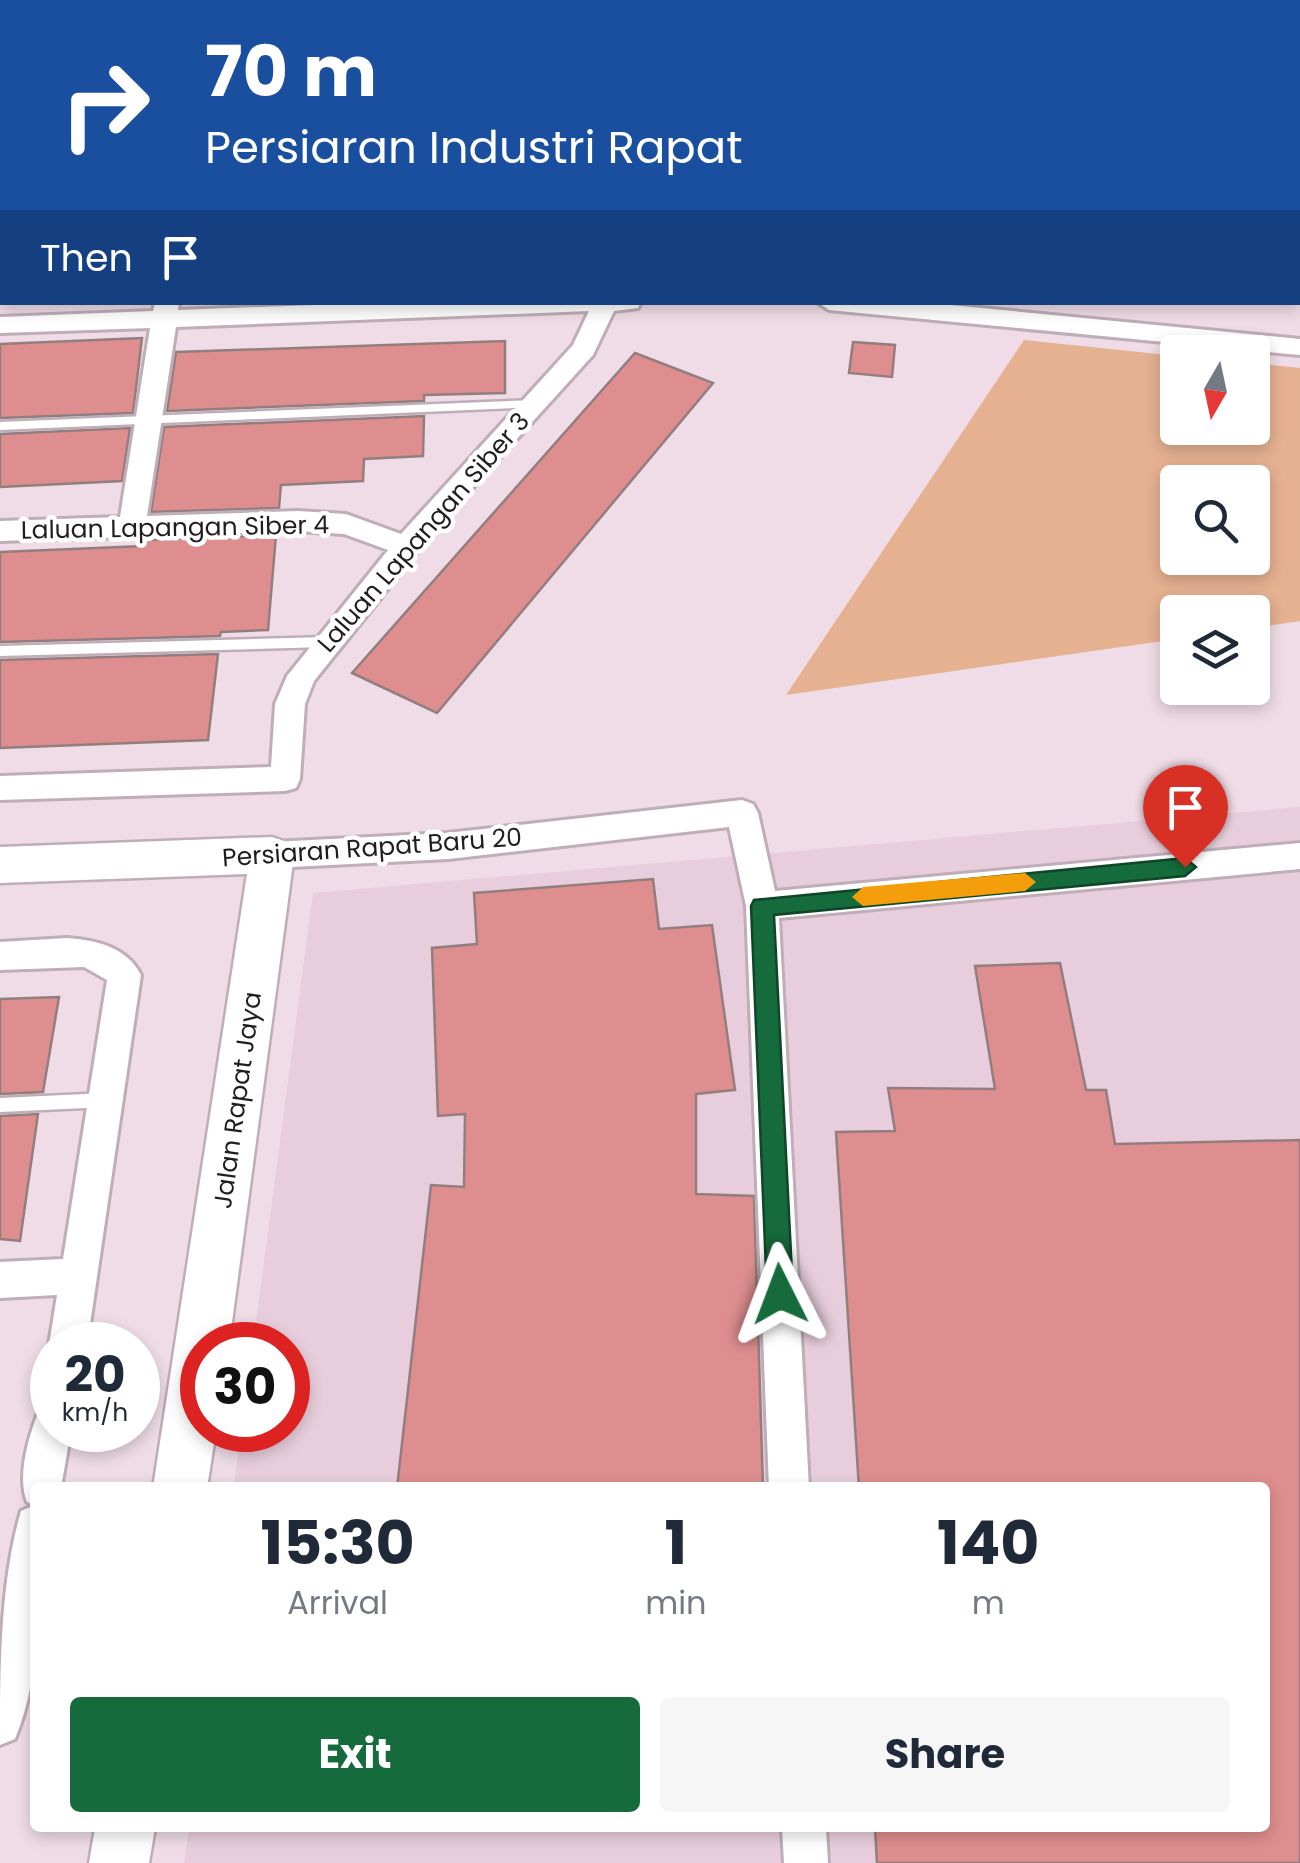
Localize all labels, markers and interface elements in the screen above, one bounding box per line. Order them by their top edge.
text: 70 m [205,22,377,121]
icon: right [40,40,170,170]
text: Persiaran Industri Rapat [205,116,743,179]
icon: arrive [153,230,208,285]
text: Then [40,231,133,284]
north arrow [1160,335,1270,445]
map controls [1160,335,1270,705]
street label: Laluan Lapangan Siber 3 [309,405,537,660]
button: search [1160,465,1270,575]
street label: Laluan Lapangan Siber 4 [21,507,329,548]
button: layers [1160,595,1270,705]
pin [1143,765,1228,868]
icon: arrive [1158,780,1213,835]
street label: Persiaran Rapat Baru 20 [221,820,523,875]
street label: Jalan Rapat Jaya [205,989,270,1211]
position arrow [728,1242,832,1346]
speed limit sign: 30 [180,1322,310,1452]
text: 20 [64,1339,126,1410]
text: km/h [62,1395,128,1430]
text: 15:30 [261,1501,415,1585]
text: 1 [665,1501,687,1585]
text: 140 [937,1501,1039,1585]
text: Arrival [287,1580,388,1625]
text: min [645,1580,707,1625]
text: m [972,1580,1005,1625]
button: Exit [70,1697,640,1812]
button: Share [660,1697,1230,1812]

